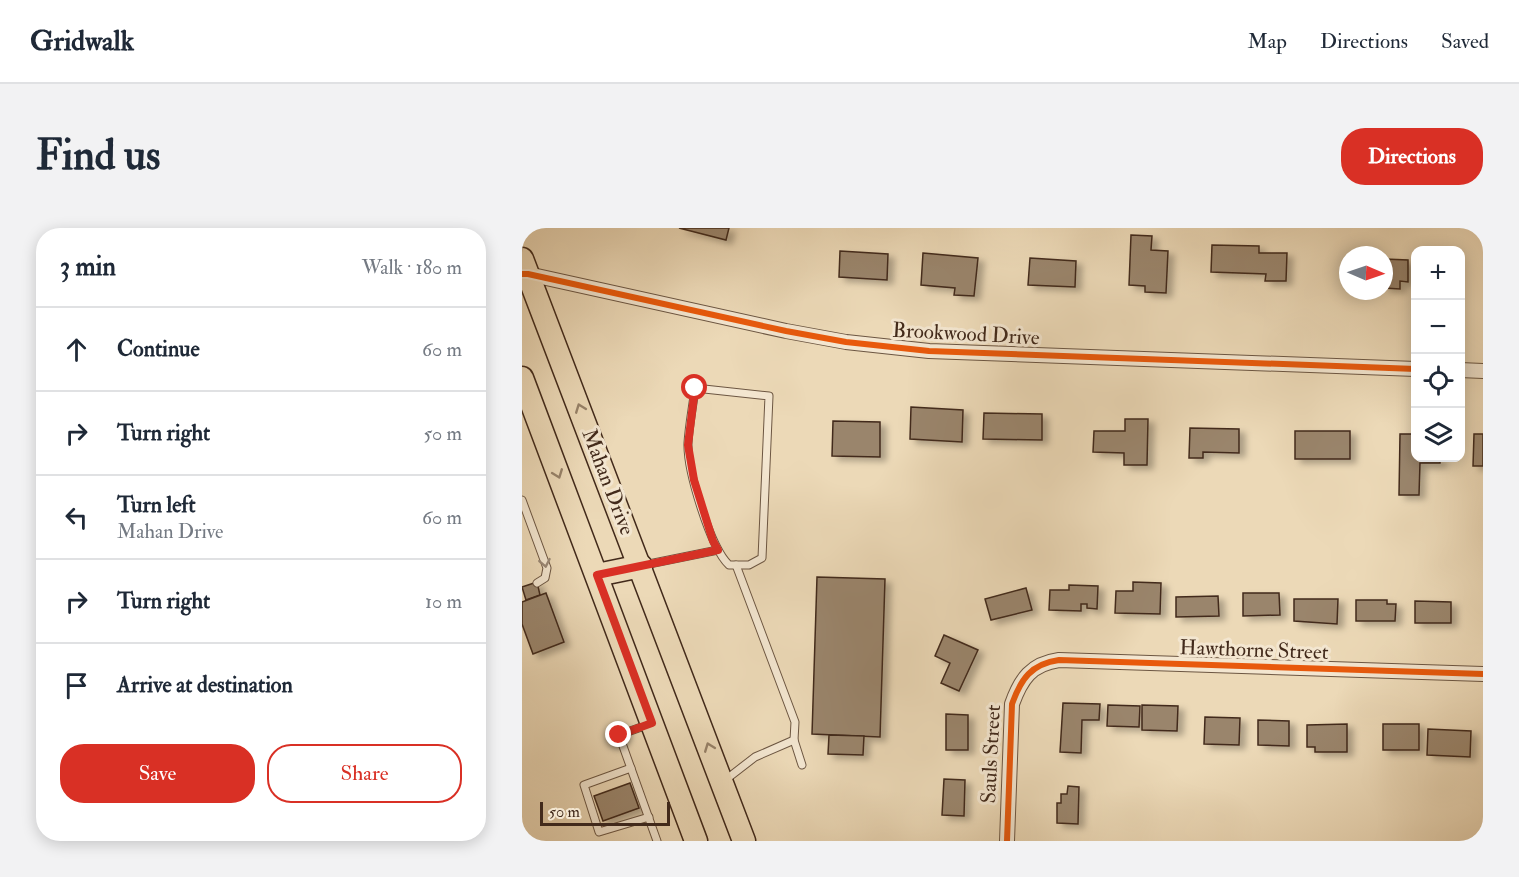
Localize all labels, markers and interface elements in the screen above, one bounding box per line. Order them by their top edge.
text: Gridwalk [30,24,134,59]
text: Map [1247,28,1287,55]
text: Directions [1320,28,1408,55]
text: Saved [1441,28,1489,55]
button: Directions [1341,128,1483,185]
text: Find us [36,130,160,182]
north arrow [1339,246,1393,300]
map controls [1411,246,1465,462]
button: + [1411,246,1465,300]
text: 3 min [60,251,116,283]
text: Walk · 180 m [362,255,462,280]
button: − [1411,300,1465,354]
street label: Brookwood Drive [892,317,1040,351]
icon: ahead [60,333,93,366]
text: Continue [117,335,200,363]
text: 60 m [422,337,462,362]
button: locate [1411,354,1465,408]
route start [681,374,707,400]
one-way arrow [574,403,587,414]
button: layers [1411,408,1465,462]
icon: right [60,417,93,450]
text: Turn right [117,419,210,447]
text: 50 m [423,421,462,446]
street label: Mahan Drive [575,425,641,539]
one-way arrow [551,468,564,479]
text: Turn left [117,491,196,519]
icon: left [60,501,93,534]
text: 60 m [422,505,462,530]
text: Mahan Drive [117,519,223,544]
one-way arrow [538,558,551,568]
icon: right [60,585,93,618]
text: Turn right [117,587,210,615]
text: 10 m [425,589,462,614]
street label: Hawthorne Street [1179,634,1329,666]
icon: arrive [60,669,93,702]
text: Arrive at destination [117,671,293,699]
street label: Sauls Street [975,704,1007,804]
route end [605,721,631,747]
one-way arrow [703,742,716,753]
button: Save [60,744,255,803]
button: Share [267,744,462,803]
scale bar [540,799,670,826]
text: 50 m [549,802,580,822]

